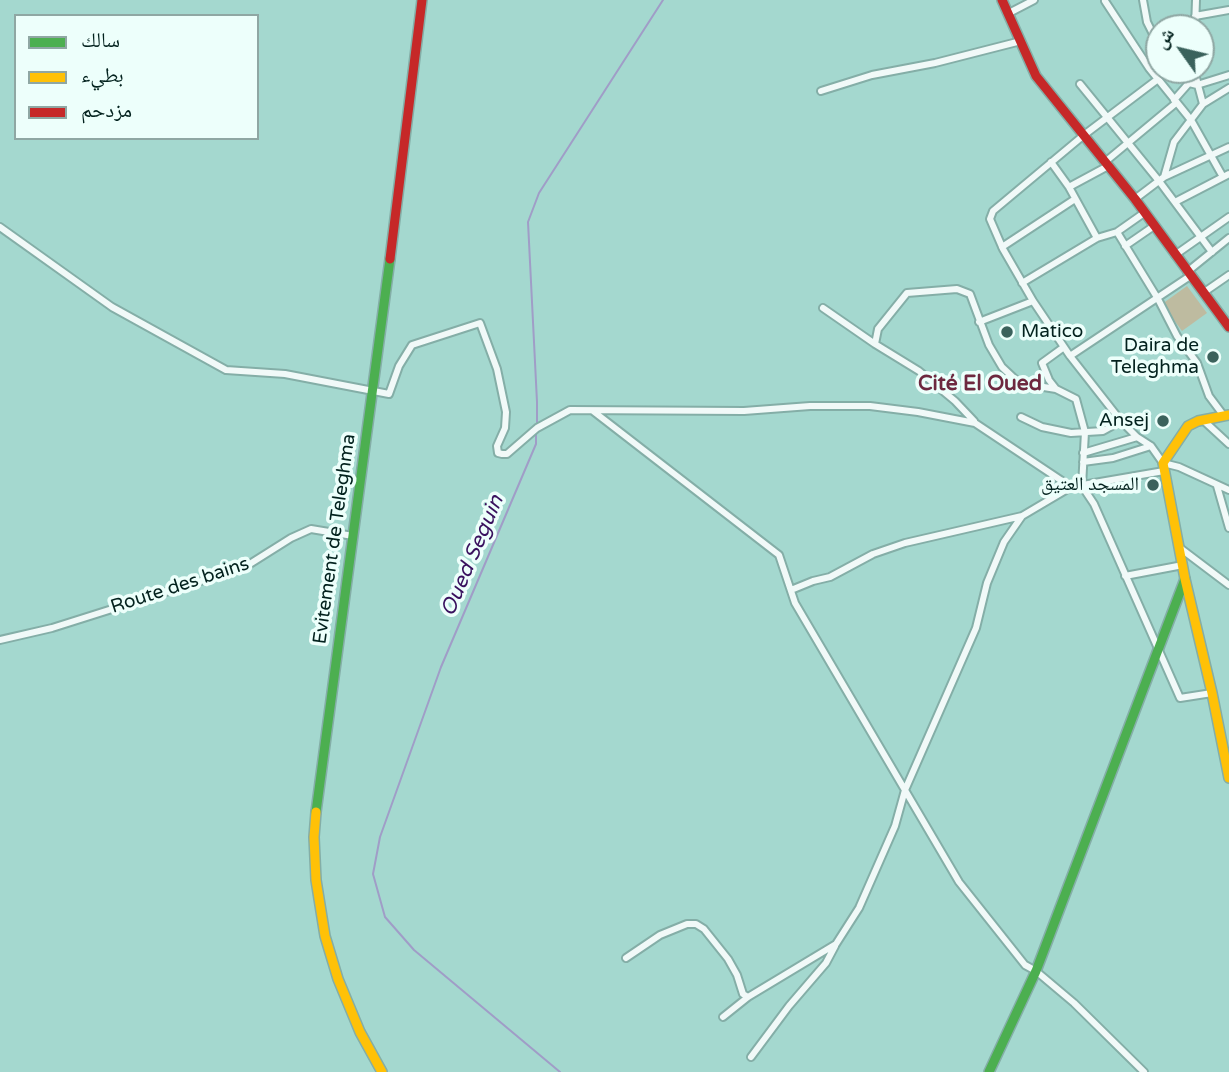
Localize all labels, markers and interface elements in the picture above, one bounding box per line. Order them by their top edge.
legend [14,14,259,140]
north arrow [1145,14,1215,84]
text: ش [1149,24,1179,53]
text: سالك [81,28,120,53]
text: بطيء [81,63,124,88]
text: مزدحم [81,98,132,123]
place label: Matico [1021,321,1083,343]
marker: Matico [999,324,1015,340]
place label: Daira de Teleghma [1111,335,1199,379]
marker: Daira de Teleghma [1205,349,1221,365]
district label: Cité El Oued [918,371,1042,397]
place label: Ansej [1099,410,1149,432]
marker: Ansej [1155,413,1171,429]
street label: Evitement de Teleghma [309,432,361,646]
place label: المسجد العتيق [1041,474,1139,496]
marker: المسجد العتيق [1145,477,1161,493]
water label: Oued Seguin [436,492,510,620]
street label: Route des bains [108,553,252,619]

